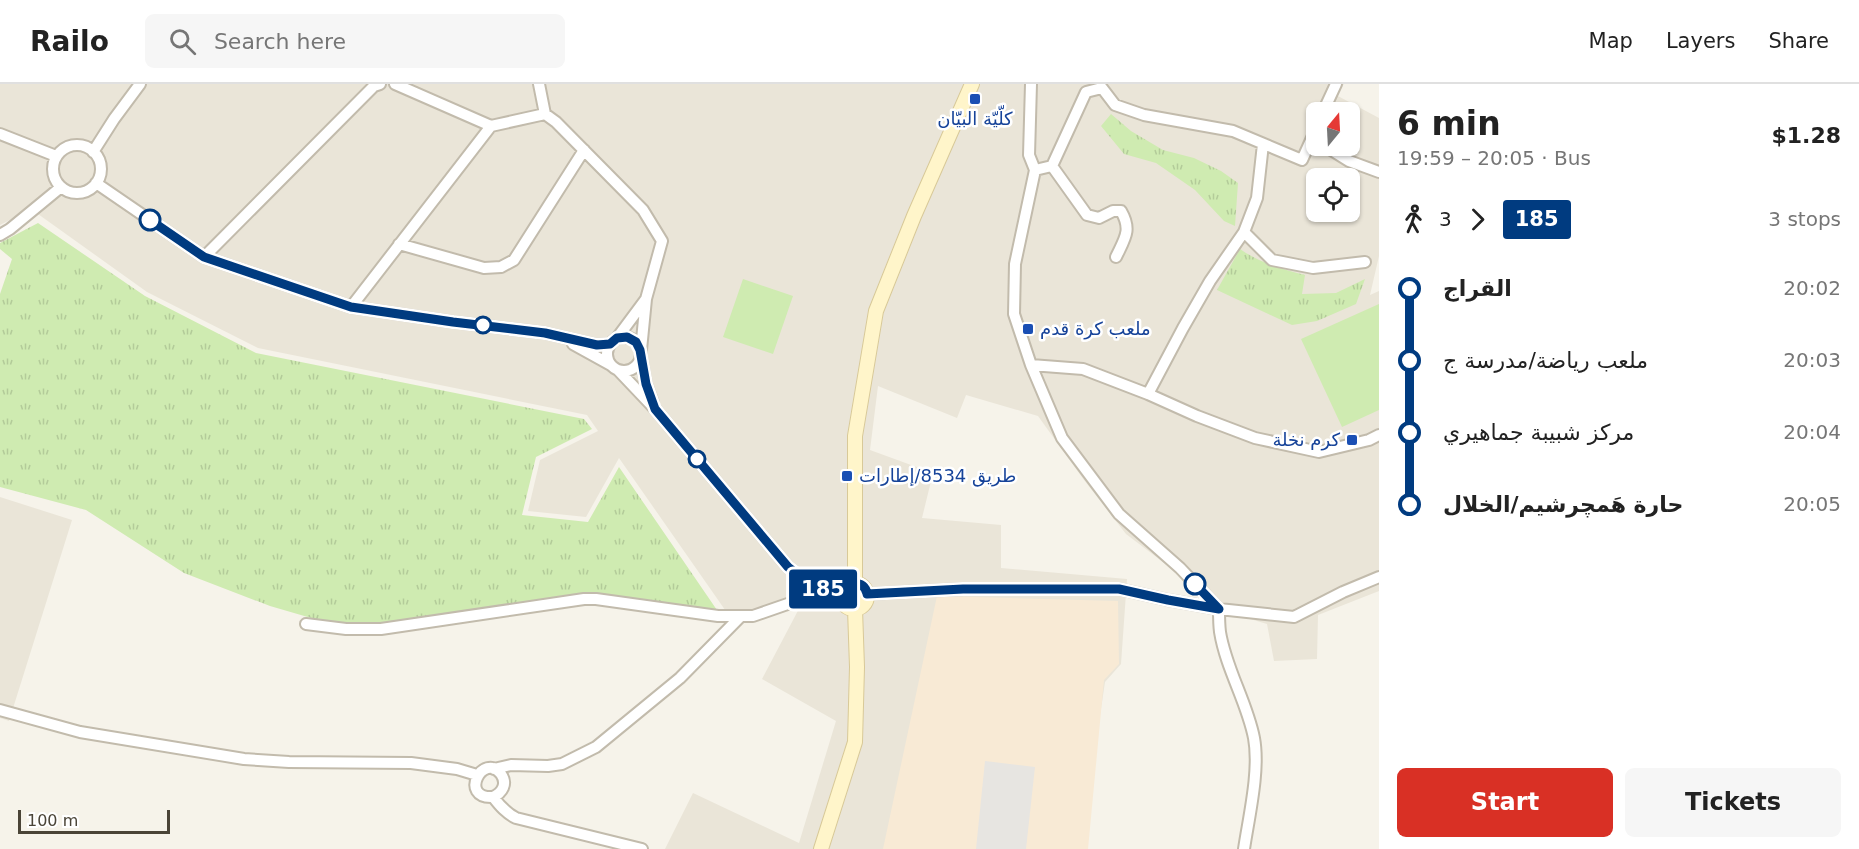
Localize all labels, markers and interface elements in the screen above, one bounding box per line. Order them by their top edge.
search box [145,14,565,68]
text: Railo [30,25,109,58]
icon: search [166,25,199,58]
text: Search here [214,29,346,54]
text: Map [1589,29,1633,53]
text: Layers [1666,29,1735,53]
text: Share [1768,29,1829,53]
marker: كلّيّة البيّان [968,92,982,106]
north arrow [1306,102,1360,156]
map controls [1306,102,1360,222]
text: 6 min [1397,104,1501,143]
place label: كلّيّة البيّان [937,105,1013,129]
text: $1.28 [1771,123,1841,148]
text: 19:59 – 20:05 · Bus [1397,146,1591,170]
button: locate [1306,168,1360,222]
icon: walk [1397,203,1430,236]
icon: forward [1461,203,1494,236]
text: 3 [1439,207,1452,231]
text: 185 [1515,207,1559,231]
text: 3 stops [1768,207,1841,231]
unlabelled marker [139,209,161,231]
text: القراج [1443,276,1512,301]
text: 20:02 [1783,276,1841,300]
unlabelled marker [474,316,492,334]
place label: ملعب كرة قدم [1040,318,1151,340]
marker: ملعب كرة قدم [1021,322,1035,336]
text: ملعب رياضة/مدرسة ج [1443,348,1648,373]
text: 20:03 [1783,348,1841,372]
text: مركز شبيبة جماهيري [1443,420,1634,445]
text: 20:04 [1783,420,1841,444]
place label: كرم نخلة [1272,429,1340,451]
marker: كرم نخلة [1345,433,1359,447]
unlabelled marker [688,450,706,468]
place label: طريق 8534/إطارات [859,465,1016,487]
marker: طريق 8534/إطارات [840,469,854,483]
text: حارة هَمچرشيم/الخلال [1443,492,1683,517]
text: 20:05 [1783,492,1841,516]
line badge: 185 [788,570,858,608]
unlabelled marker [1184,573,1206,595]
text: 185 [801,577,845,601]
button: Start [1397,768,1613,837]
button: Tickets [1625,768,1841,837]
scale bar [18,807,170,834]
text: 100 m [27,811,78,830]

